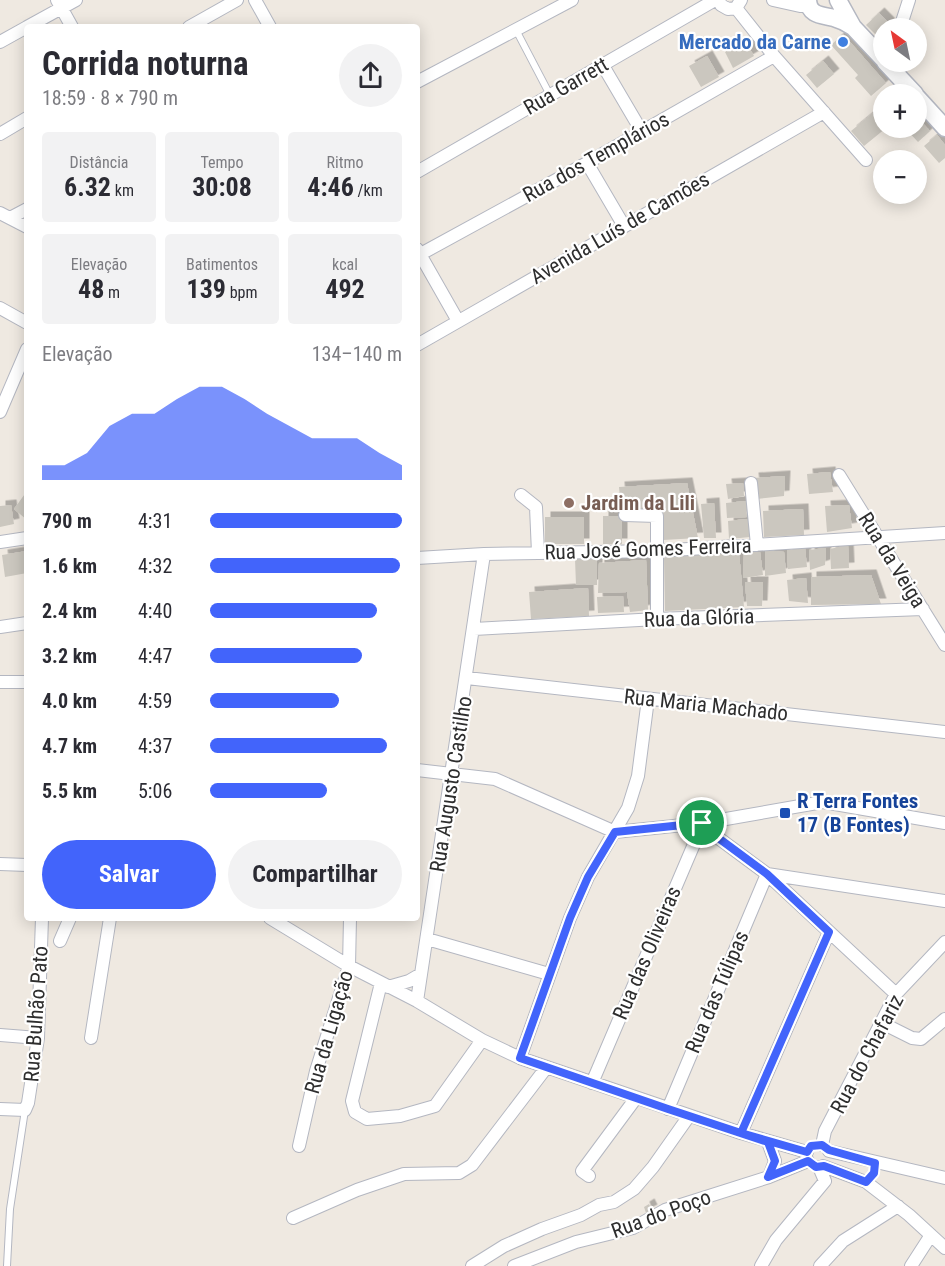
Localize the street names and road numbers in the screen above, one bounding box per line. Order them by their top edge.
street label: Rua Garrett [520,52,612,120]
street label: Rua dos Templários [519,107,673,207]
street label: Avenida Luís de Camões [526,167,714,289]
street label: Rua da Veiga [853,508,931,612]
street label: Rua José Gomes Ferreira [544,533,752,565]
street label: Rua da Glória [643,604,755,632]
street label: Rua Maria Machado [623,684,789,726]
street label: Rua Augusto Castilho [425,694,477,874]
street label: Rua das Oliveiras [608,883,686,1023]
street label: Rua das Túlipas [680,927,754,1057]
street label: Rua Bulhão Pato [19,945,53,1083]
street label: Rua da Ligação [300,968,358,1096]
street label: Rua do Chafariz [826,990,908,1118]
street label: Rua do Poço [608,1185,714,1243]

